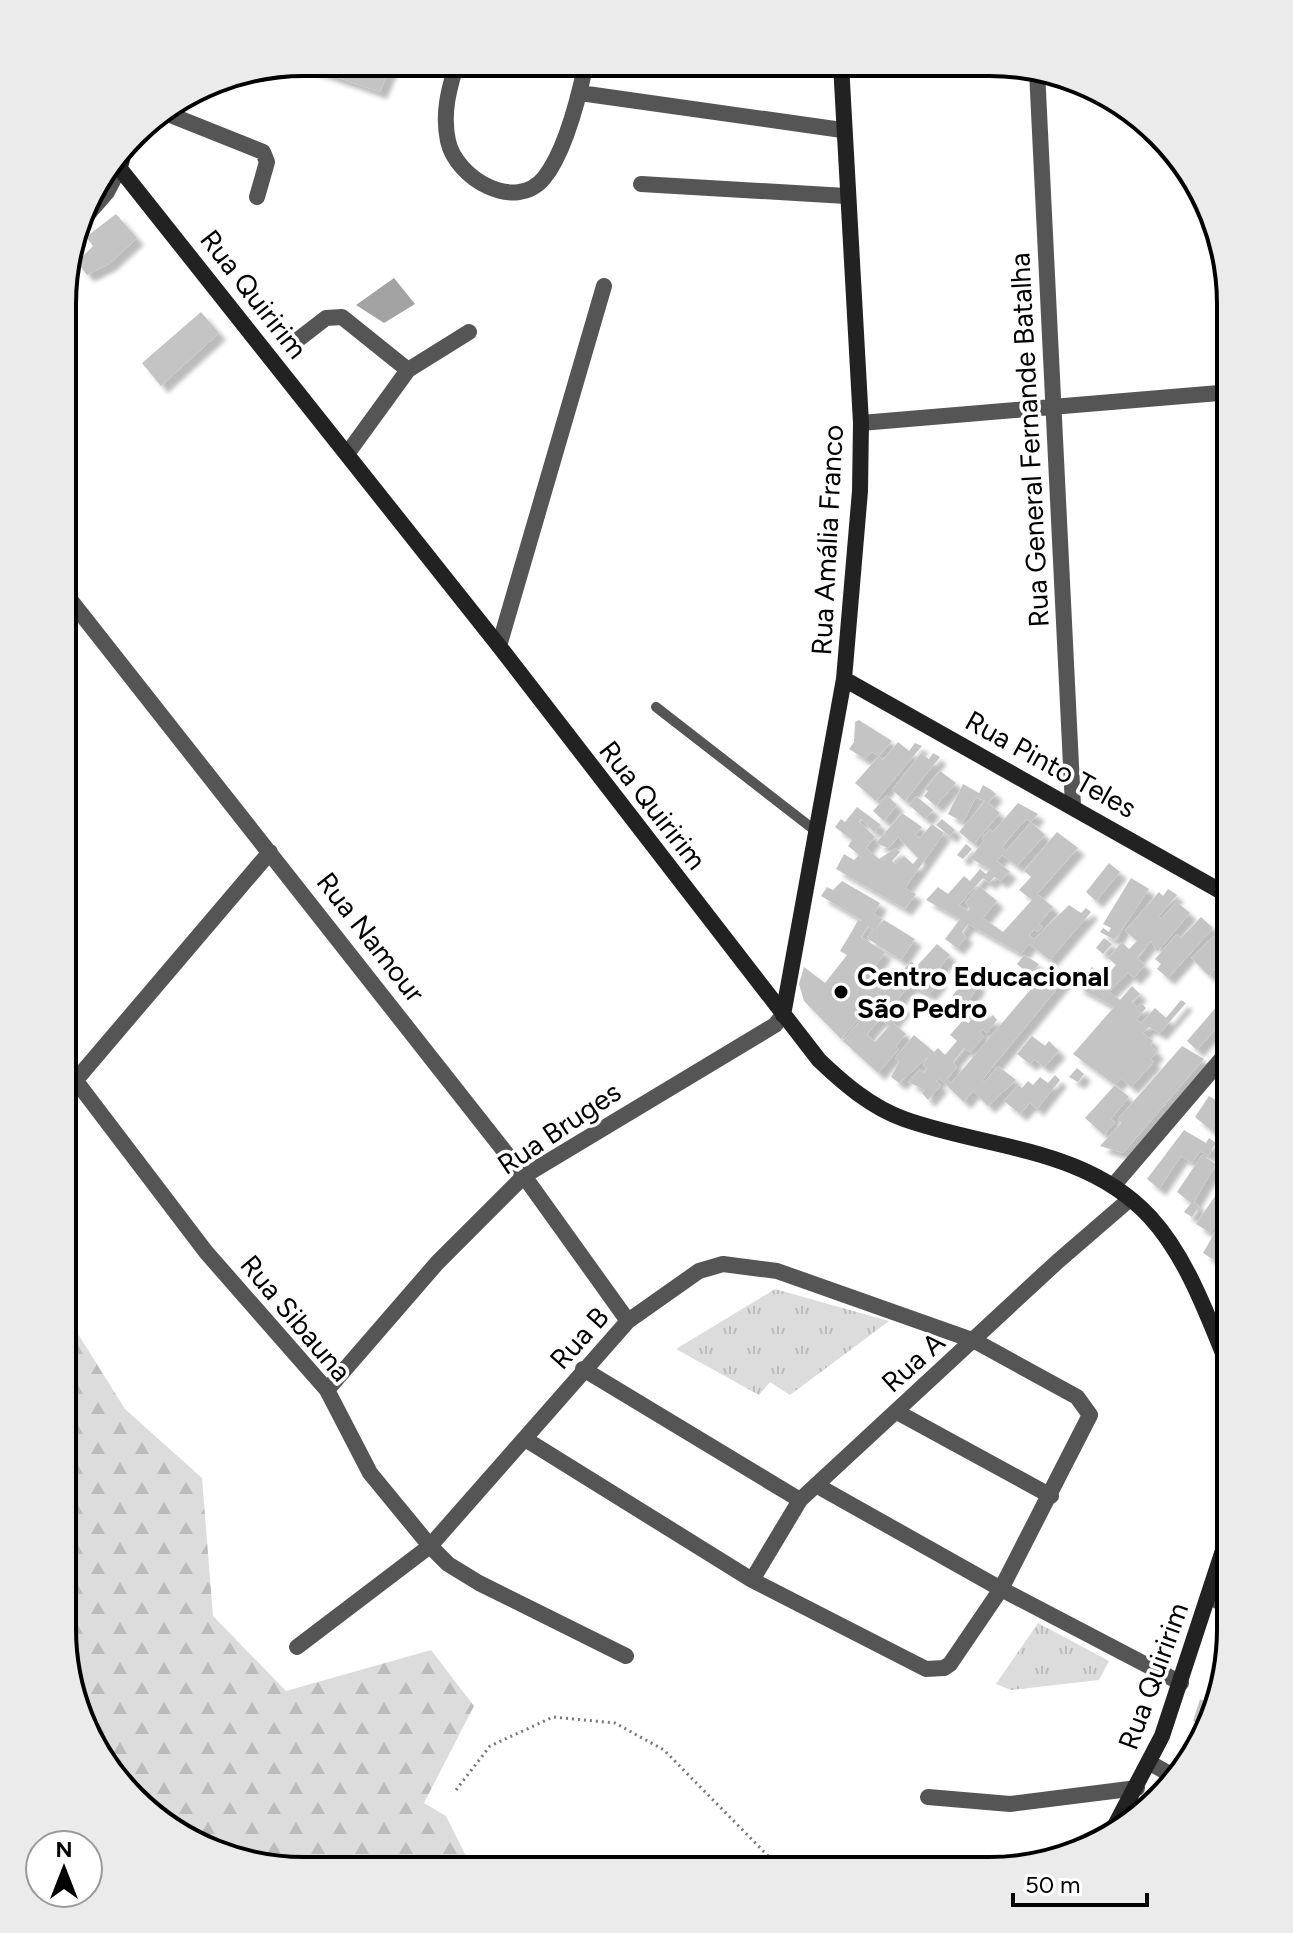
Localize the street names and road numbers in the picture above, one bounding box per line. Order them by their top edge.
street label: Rua Quiririm [193,223,315,365]
street label: Rua General Fernande Batalha [1002,252,1056,628]
street label: Rua Amália Franco [804,424,850,656]
street label: Rua Pinto Teles [960,703,1142,825]
street label: Rua Quiririm [592,734,714,876]
street label: Rua Namour [310,865,433,1009]
street label: Rua Bruges [491,1074,627,1182]
street label: Rua Sibauna [233,1248,359,1388]
street label: Rua B [542,1300,616,1376]
street label: Rua A [874,1325,952,1399]
street label: Rua Quiririm [1111,1598,1195,1754]

